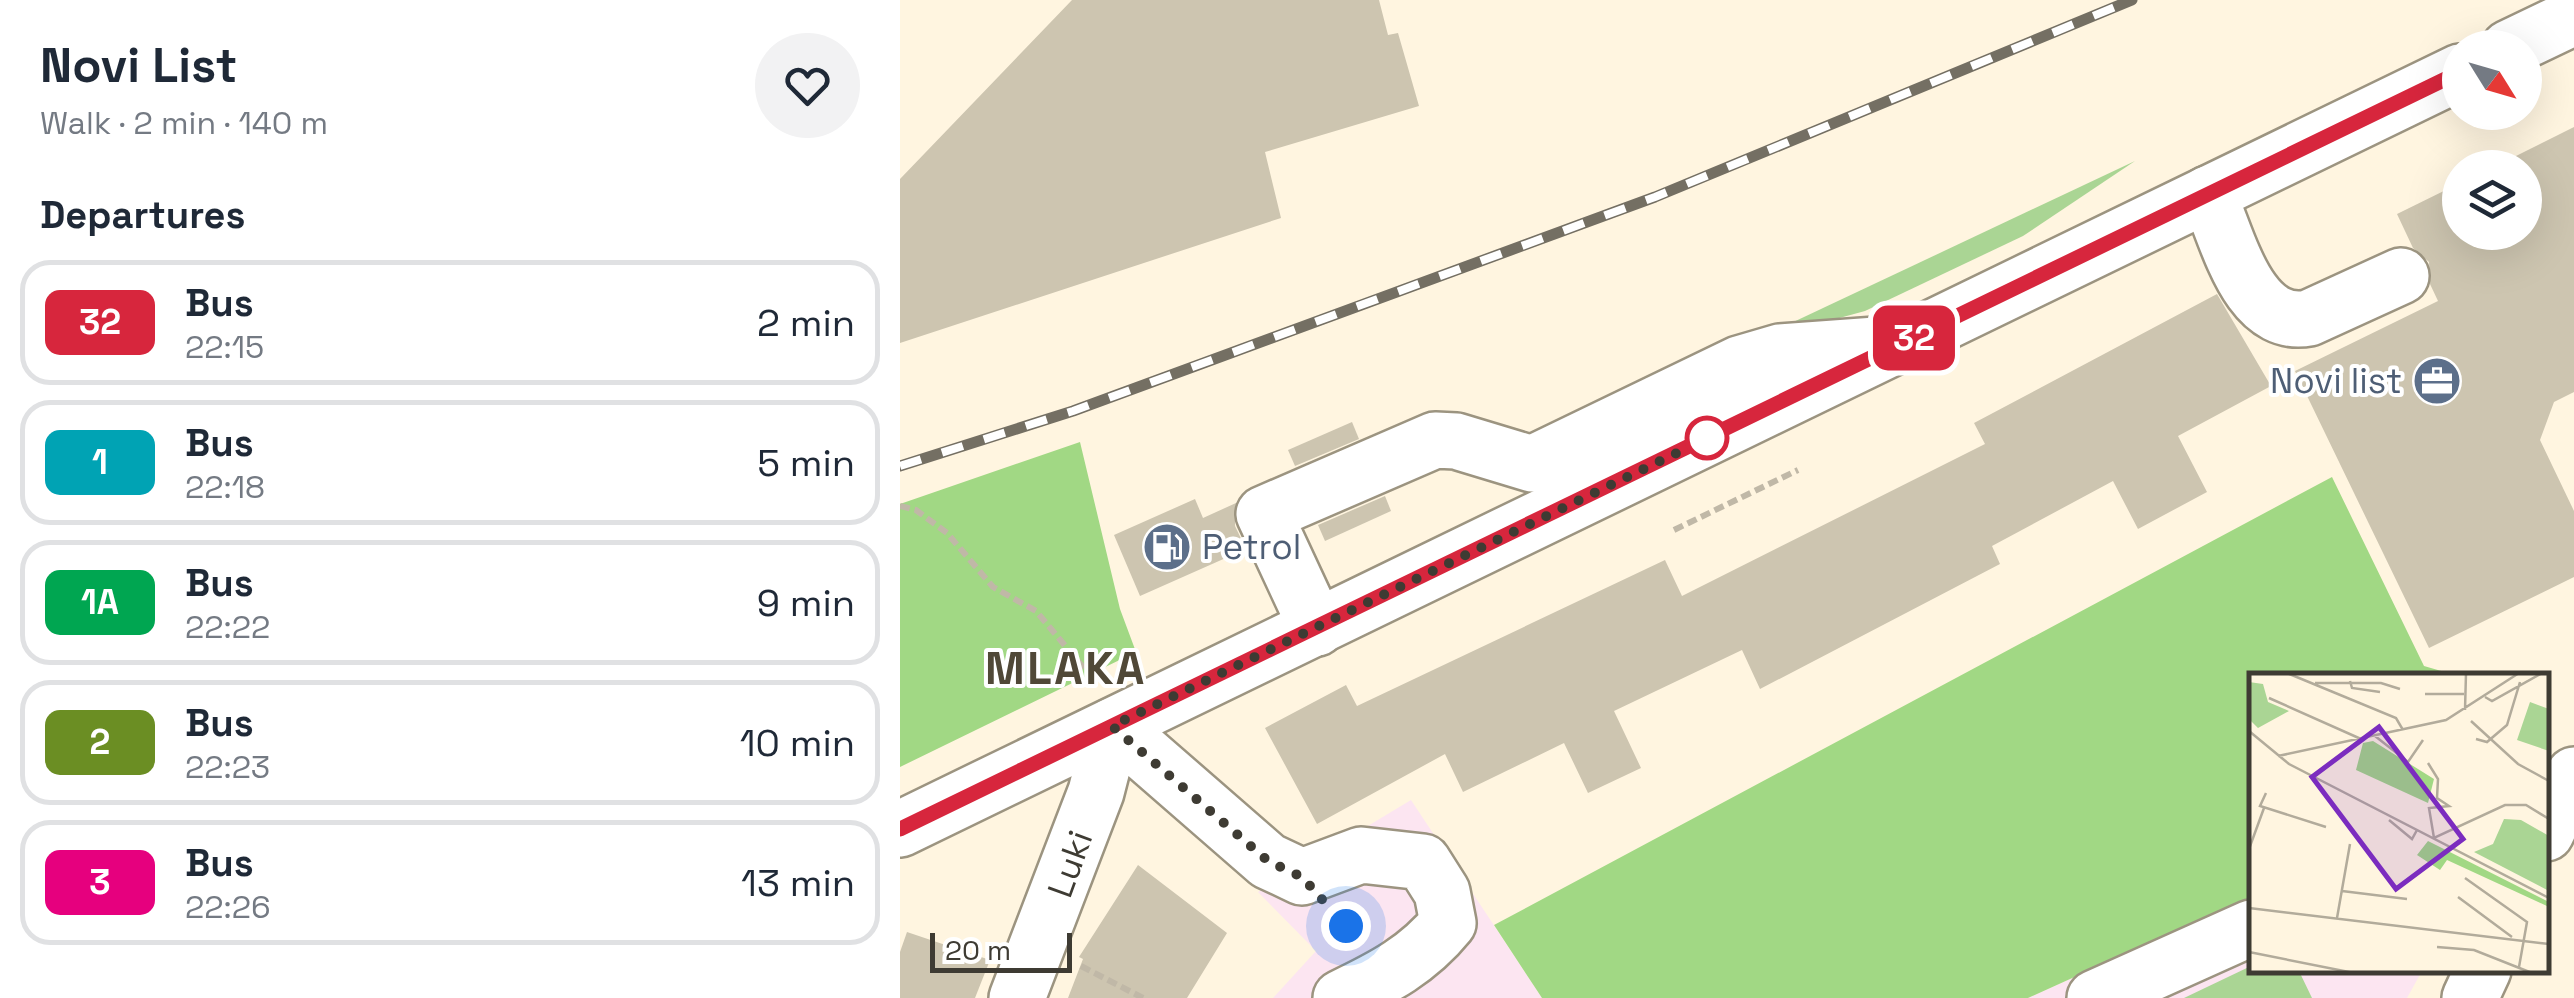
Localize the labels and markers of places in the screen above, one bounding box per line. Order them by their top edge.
office icon: Novi list [2411,355,2463,407]
place label: Novi list [2270,359,2402,403]
unlabelled marker [1686,417,1728,459]
fuel station icon: Petrol [1141,521,1193,573]
place label: Petrol [1202,525,1301,569]

